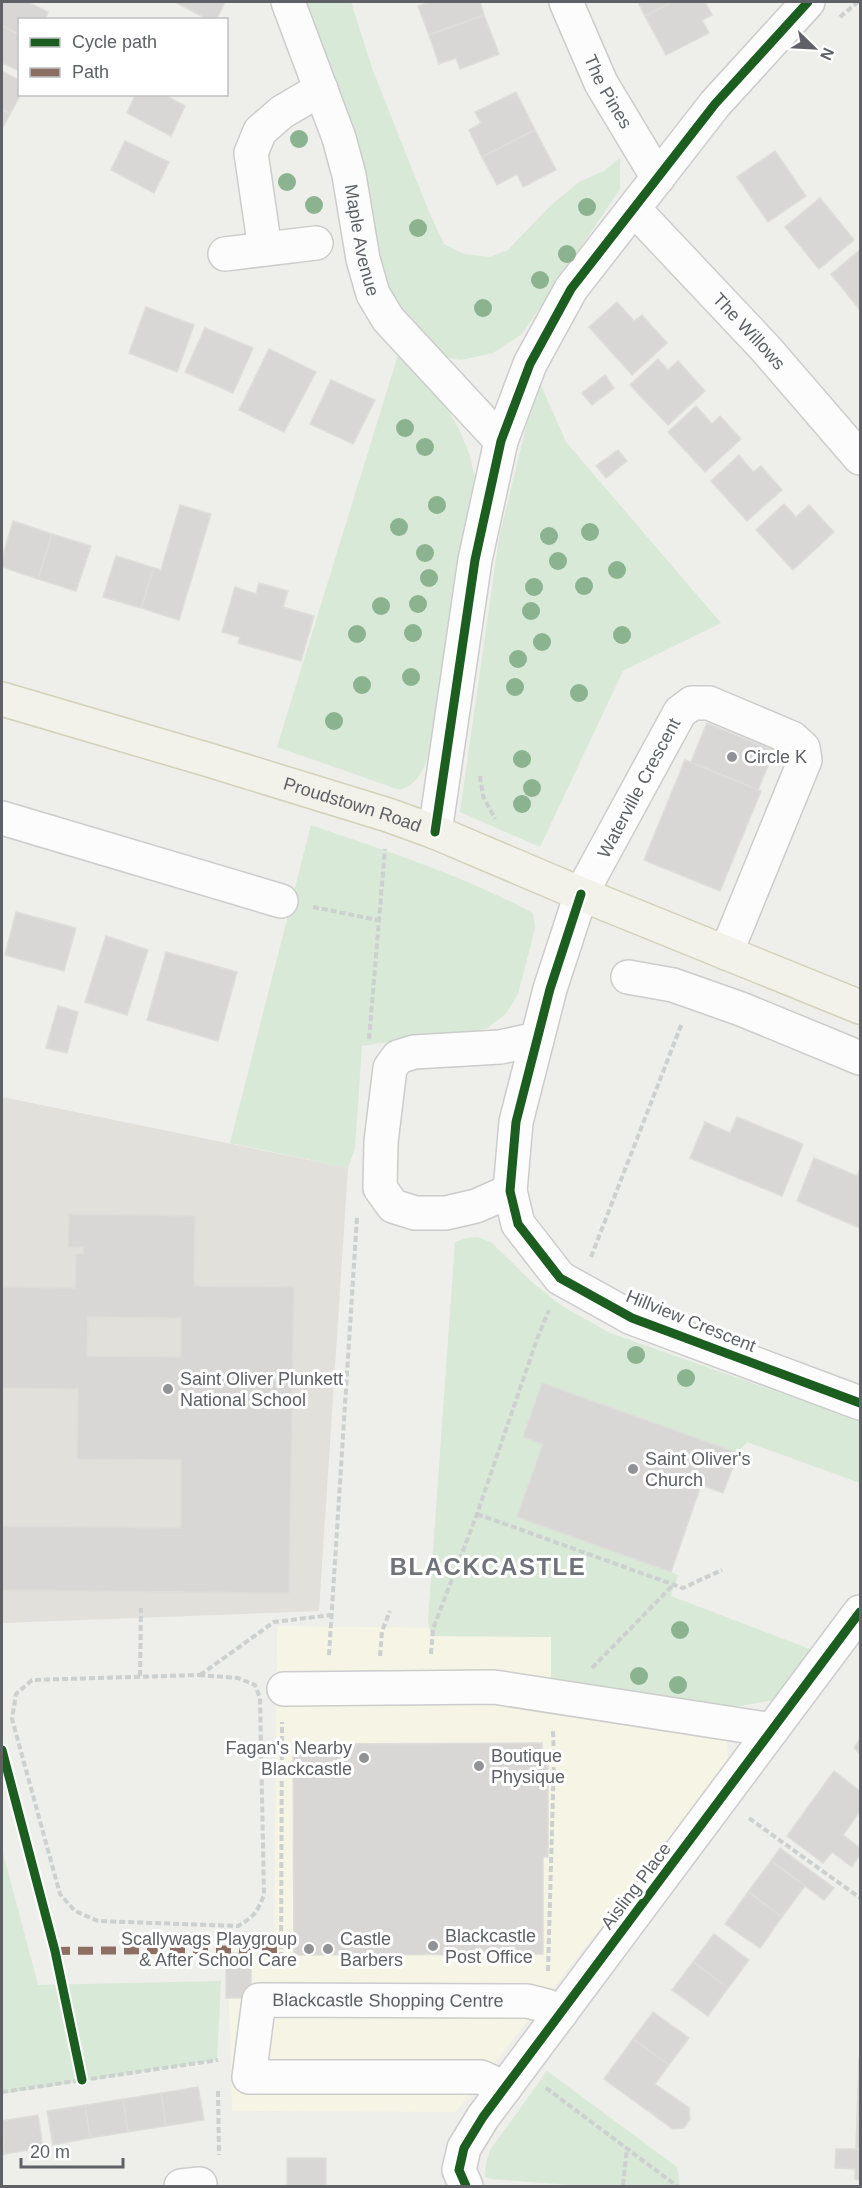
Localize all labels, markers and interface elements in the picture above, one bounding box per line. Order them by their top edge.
legend [18,18,228,96]
north arrow [784,18,844,78]
text: Cycle path [72,32,157,52]
text: N [817,45,837,63]
street label: The Pines [580,52,636,132]
text: Path [72,62,109,82]
street label: Maple Avenue [341,183,383,298]
street label: The Willows [709,289,789,374]
street label: Waterville Crescent [594,715,684,861]
place label: Circle K [744,747,807,767]
marker: Circle K [725,750,739,764]
street label: Proudstown Road [281,774,424,836]
street label: Hillview Crescent [623,1286,759,1356]
place label: Saint Oliver Plunkett National School [180,1369,343,1410]
marker: Saint Oliver Plunkett National School [161,1382,175,1396]
place label: Saint Oliver's Church [645,1449,750,1490]
marker: Saint Oliver's Church [626,1462,640,1476]
district label: BLACKCASTLE [390,1553,586,1580]
place label: Fagan's Nearby Blackcastle [225,1738,352,1779]
place label: Boutique Physique [491,1746,565,1787]
marker: Fagan's Nearby Blackcastle [357,1751,371,1765]
marker: Boutique Physique [472,1759,486,1773]
street label: Aisling Place [597,1839,675,1933]
place label: Blackcastle Post Office [445,1926,536,1967]
place label: Scallywags Playgroup & After School Care [121,1929,297,1970]
place label: Castle Barbers [340,1929,403,1970]
marker: Blackcastle Post Office [426,1939,440,1953]
marker: Scallywags Playgroup & After School Care [302,1942,316,1956]
marker: Castle Barbers [321,1942,335,1956]
street label: Blackcastle Shopping Centre [272,1990,504,2011]
scale bar [21,2131,123,2169]
text: 20 m [30,2142,70,2162]

